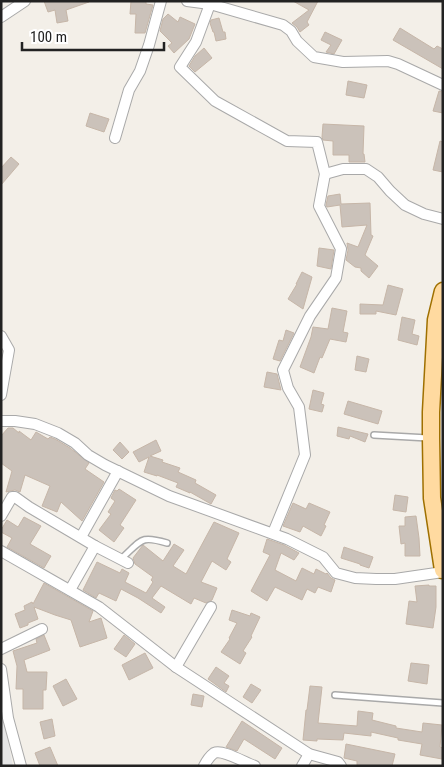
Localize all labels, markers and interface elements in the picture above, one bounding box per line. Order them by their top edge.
scale bar [22,20,165,52]
text: 100 m [30,28,67,46]

